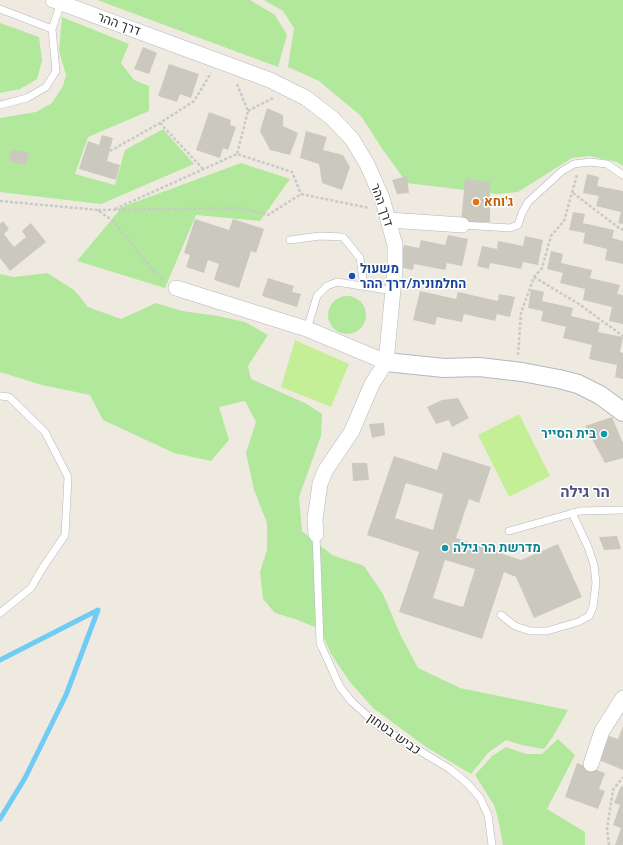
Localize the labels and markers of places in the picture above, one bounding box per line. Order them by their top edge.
place label: ג'וחא [484,194,513,210]
marker: ג'וחא [471,197,481,207]
place label: משעול החלמונית/דרך ההר [360,261,466,292]
marker: משעול החלמונית/דרך ההר [347,271,357,281]
place label: בית הסייר [541,426,596,442]
marker: בית הסייר [599,429,609,439]
place label: מדרשת הר גילה [453,540,541,556]
marker: מדרשת הר גילה [440,543,450,553]

